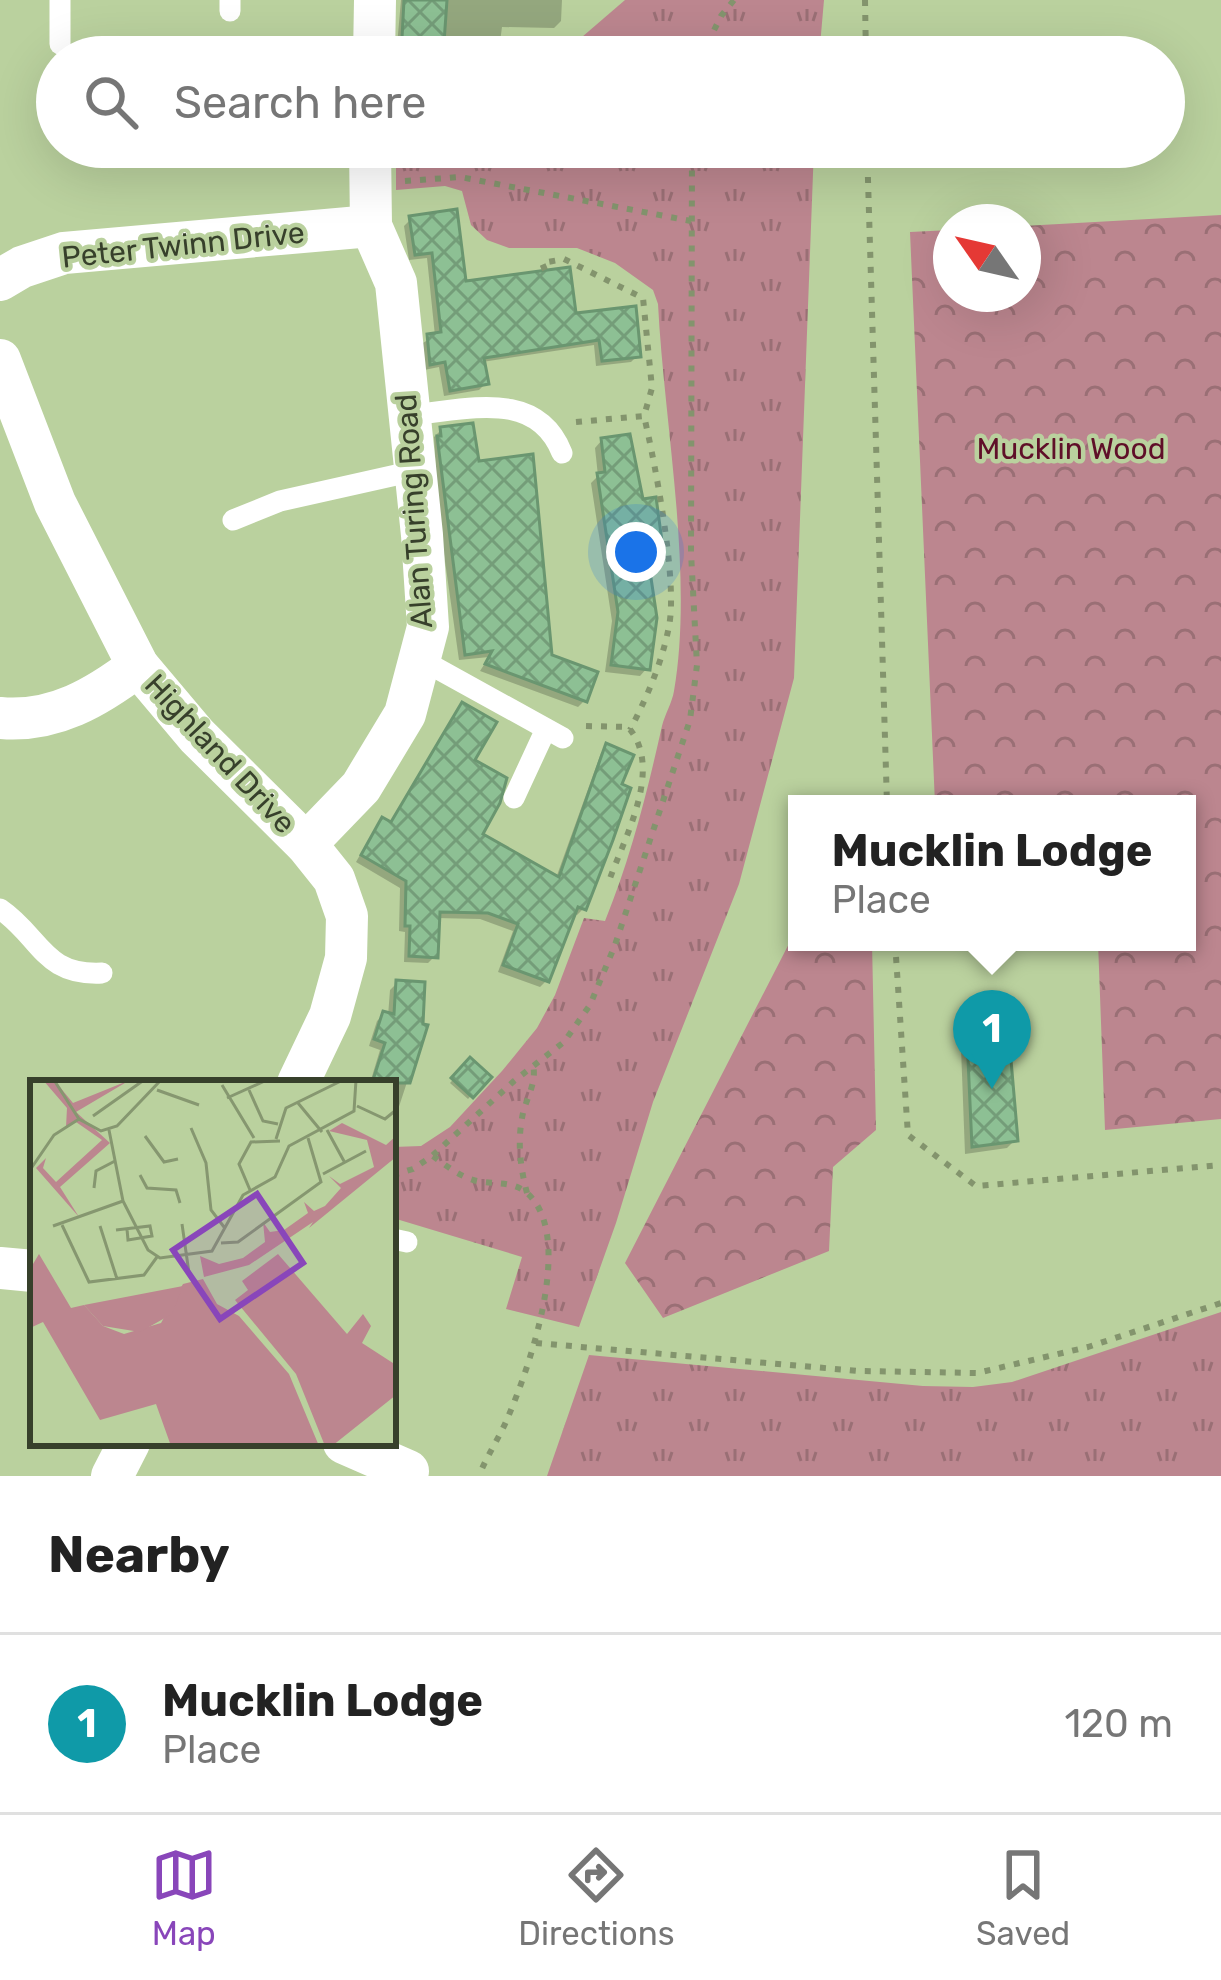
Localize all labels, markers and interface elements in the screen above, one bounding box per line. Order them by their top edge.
search box [36,36,1185,168]
icon: search [78,69,144,135]
text: Search here [174,76,426,129]
north arrow [933,204,1041,312]
street label: Peter Twinn Drive [60,214,306,276]
street label: Alan Turing Road [388,393,440,629]
park label: Mucklin Wood [976,431,1166,467]
your location [606,522,666,582]
street label: Highland Drive [137,667,303,841]
popup [788,795,1196,951]
text: Mucklin Lodge [831,824,1153,877]
text: Place [831,877,931,923]
pin: 1 [953,990,1031,1089]
inset map [30,1080,396,1446]
text: Nearby [48,1524,230,1585]
text: Mucklin Lodge [162,1674,483,1727]
text: 1 [77,1701,97,1747]
text: 120 m [1064,1701,1173,1747]
text: Place [162,1727,261,1773]
tab: Map [151,1842,217,1953]
tab: Directions [518,1842,675,1953]
tab: Saved [976,1842,1070,1953]

